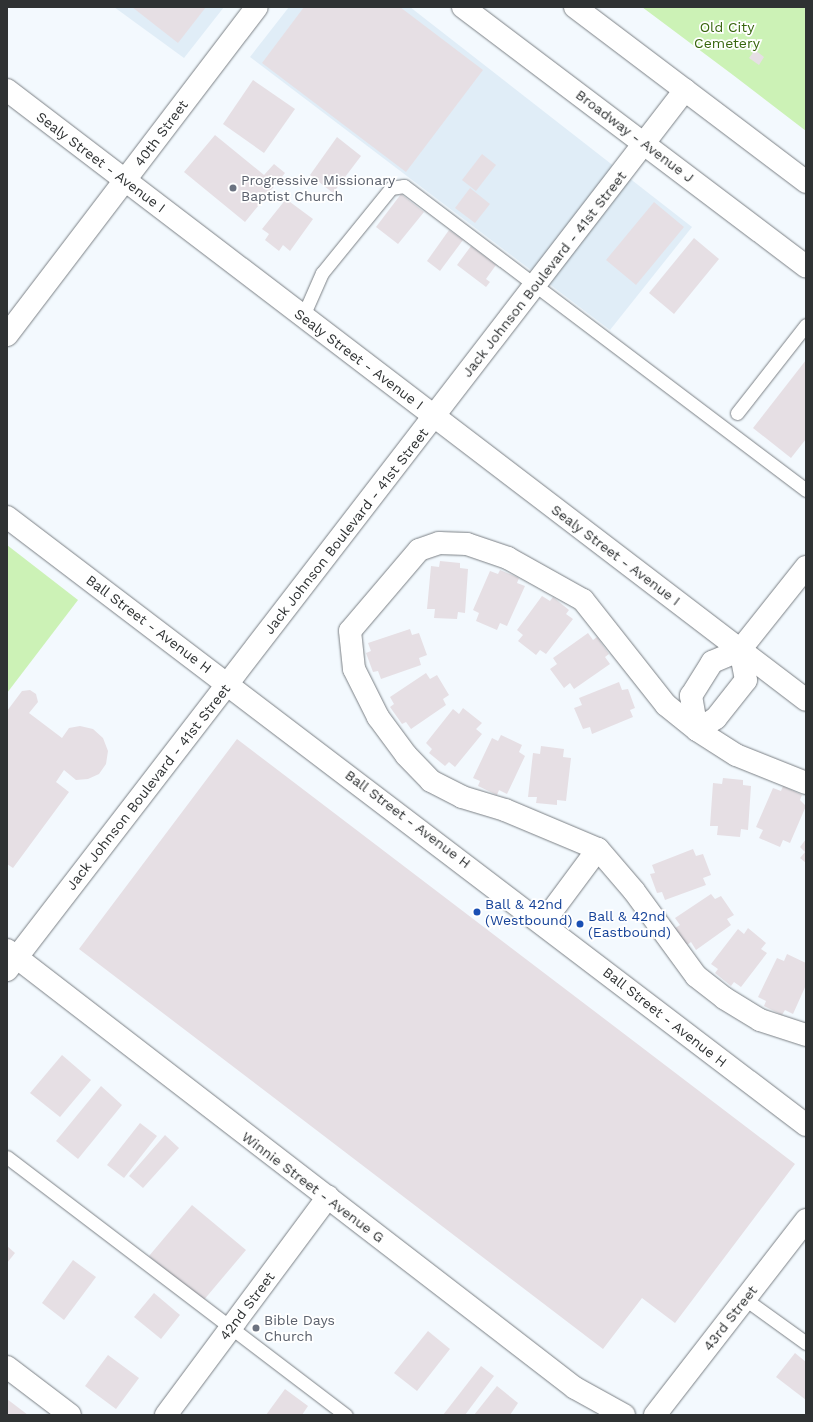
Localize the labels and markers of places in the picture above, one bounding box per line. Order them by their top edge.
place label: Progressive Missionary Baptist Church [241,172,395,204]
marker: Progressive Missionary Baptist Church [228,183,238,193]
place label: Ball & 42nd (Westbound) [485,896,572,928]
marker: Ball & 42nd (Westbound) [472,907,482,917]
place label: Ball & 42nd (Eastbound) [588,908,671,940]
marker: Ball & 42nd (Eastbound) [575,919,585,929]
place label: Bible Days Church [264,1312,335,1344]
marker: Bible Days Church [251,1323,261,1333]

